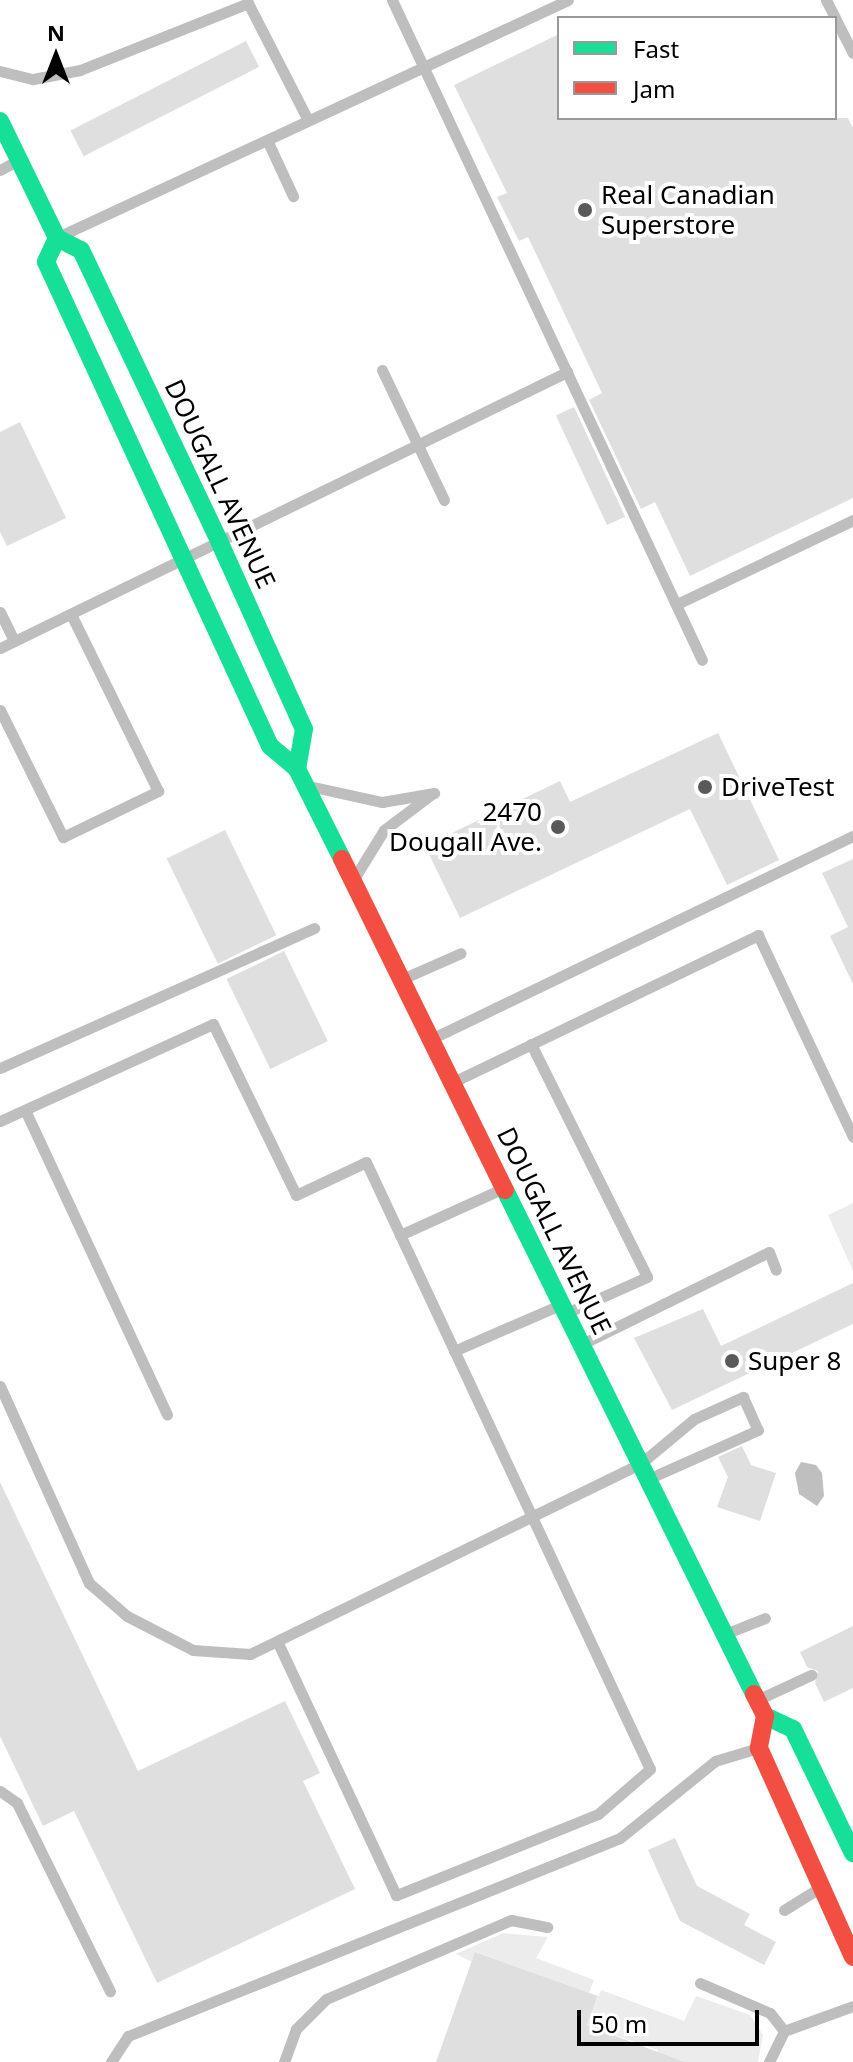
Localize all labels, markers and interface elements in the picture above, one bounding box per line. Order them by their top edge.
north arrow [16,16,96,96]
legend [557,16,837,120]
text: N [47,17,65,47]
text: Fast [633,32,679,65]
text: Jam [633,72,675,105]
place label: Real Canadian Superstore [601,179,775,240]
marker: Real Canadian Superstore [576,201,594,219]
street label: DOUGALL AVENUE [158,375,282,593]
place label: DriveTest [721,771,834,803]
marker: DriveTest [696,778,714,796]
place label: 2470 Dougall Ave. [389,796,542,858]
marker: 2470 Dougall Ave. [549,818,567,836]
street label: DOUGALL AVENUE [490,1122,618,1340]
place label: Super 8 [748,1345,841,1377]
marker: Super 8 [723,1352,741,1370]
scale bar [581,1994,763,2044]
text: 50 m [591,2007,647,2040]

